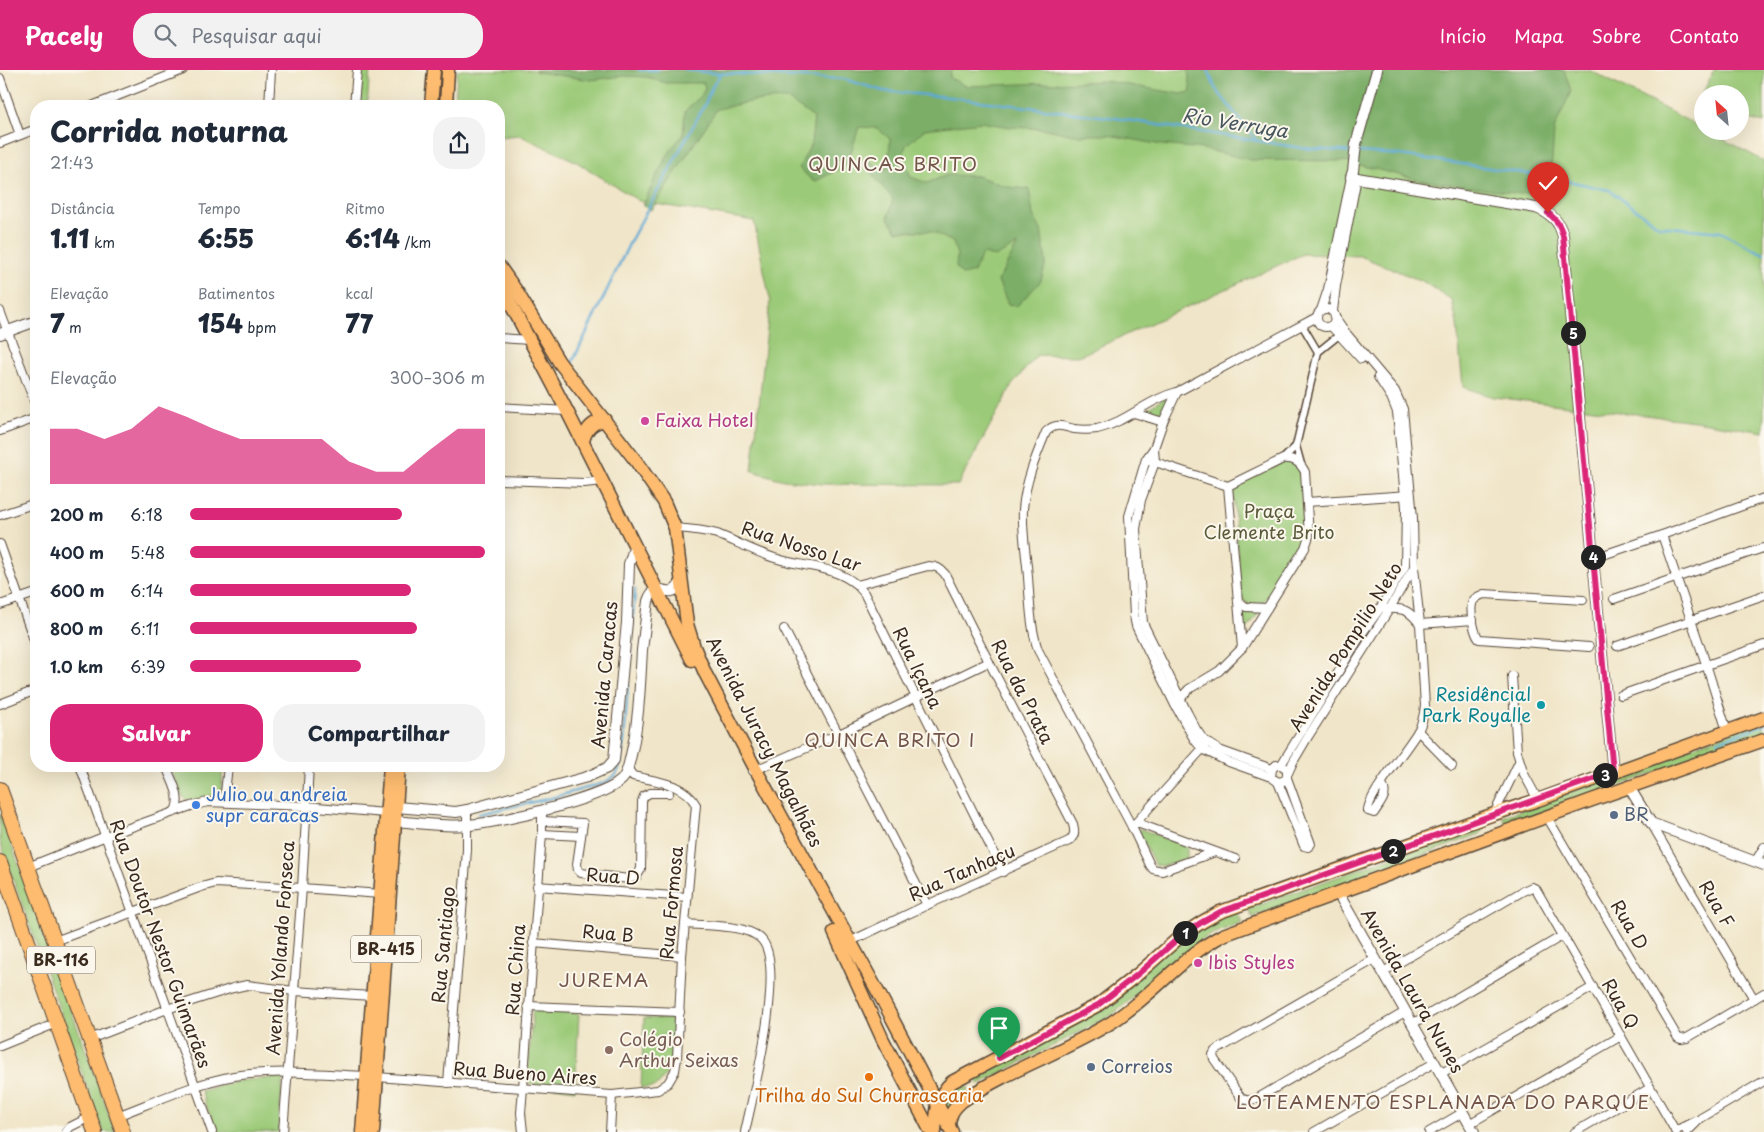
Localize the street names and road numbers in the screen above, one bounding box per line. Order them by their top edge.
street label: Rua Nosso Lar [738,513,866,578]
street label: Avenida Pompilio Neto [1282,556,1408,736]
street label: Avenida Caracas [584,600,623,750]
street label: Rua Içana [887,622,950,713]
street label: Avenida Juracy Magalhães [700,631,830,851]
street label: Rua da Prata [985,634,1062,749]
street label: Rua Doutor Nestor Guimarães [104,815,219,1072]
street label: Rua Tanhaçu [904,836,1019,907]
street label: Avenida Yolando Fonseca [259,839,301,1056]
street label: Rua Formosa [652,845,689,961]
street label: Rua D [585,860,641,891]
street label: Rua F [1693,875,1742,932]
street label: Rua Santiago [424,885,461,1004]
street label: Rua D [1605,894,1656,954]
street label: Avenida Laura Nunes [1355,903,1472,1078]
street label: Rua B [581,917,635,948]
street label: Rua China [498,923,531,1016]
road number: BR-415 [351,936,421,962]
road number: BR-116 [27,946,95,974]
street label: Rua Q [1596,973,1647,1034]
street label: Rua Bueno Aires [452,1054,598,1091]

